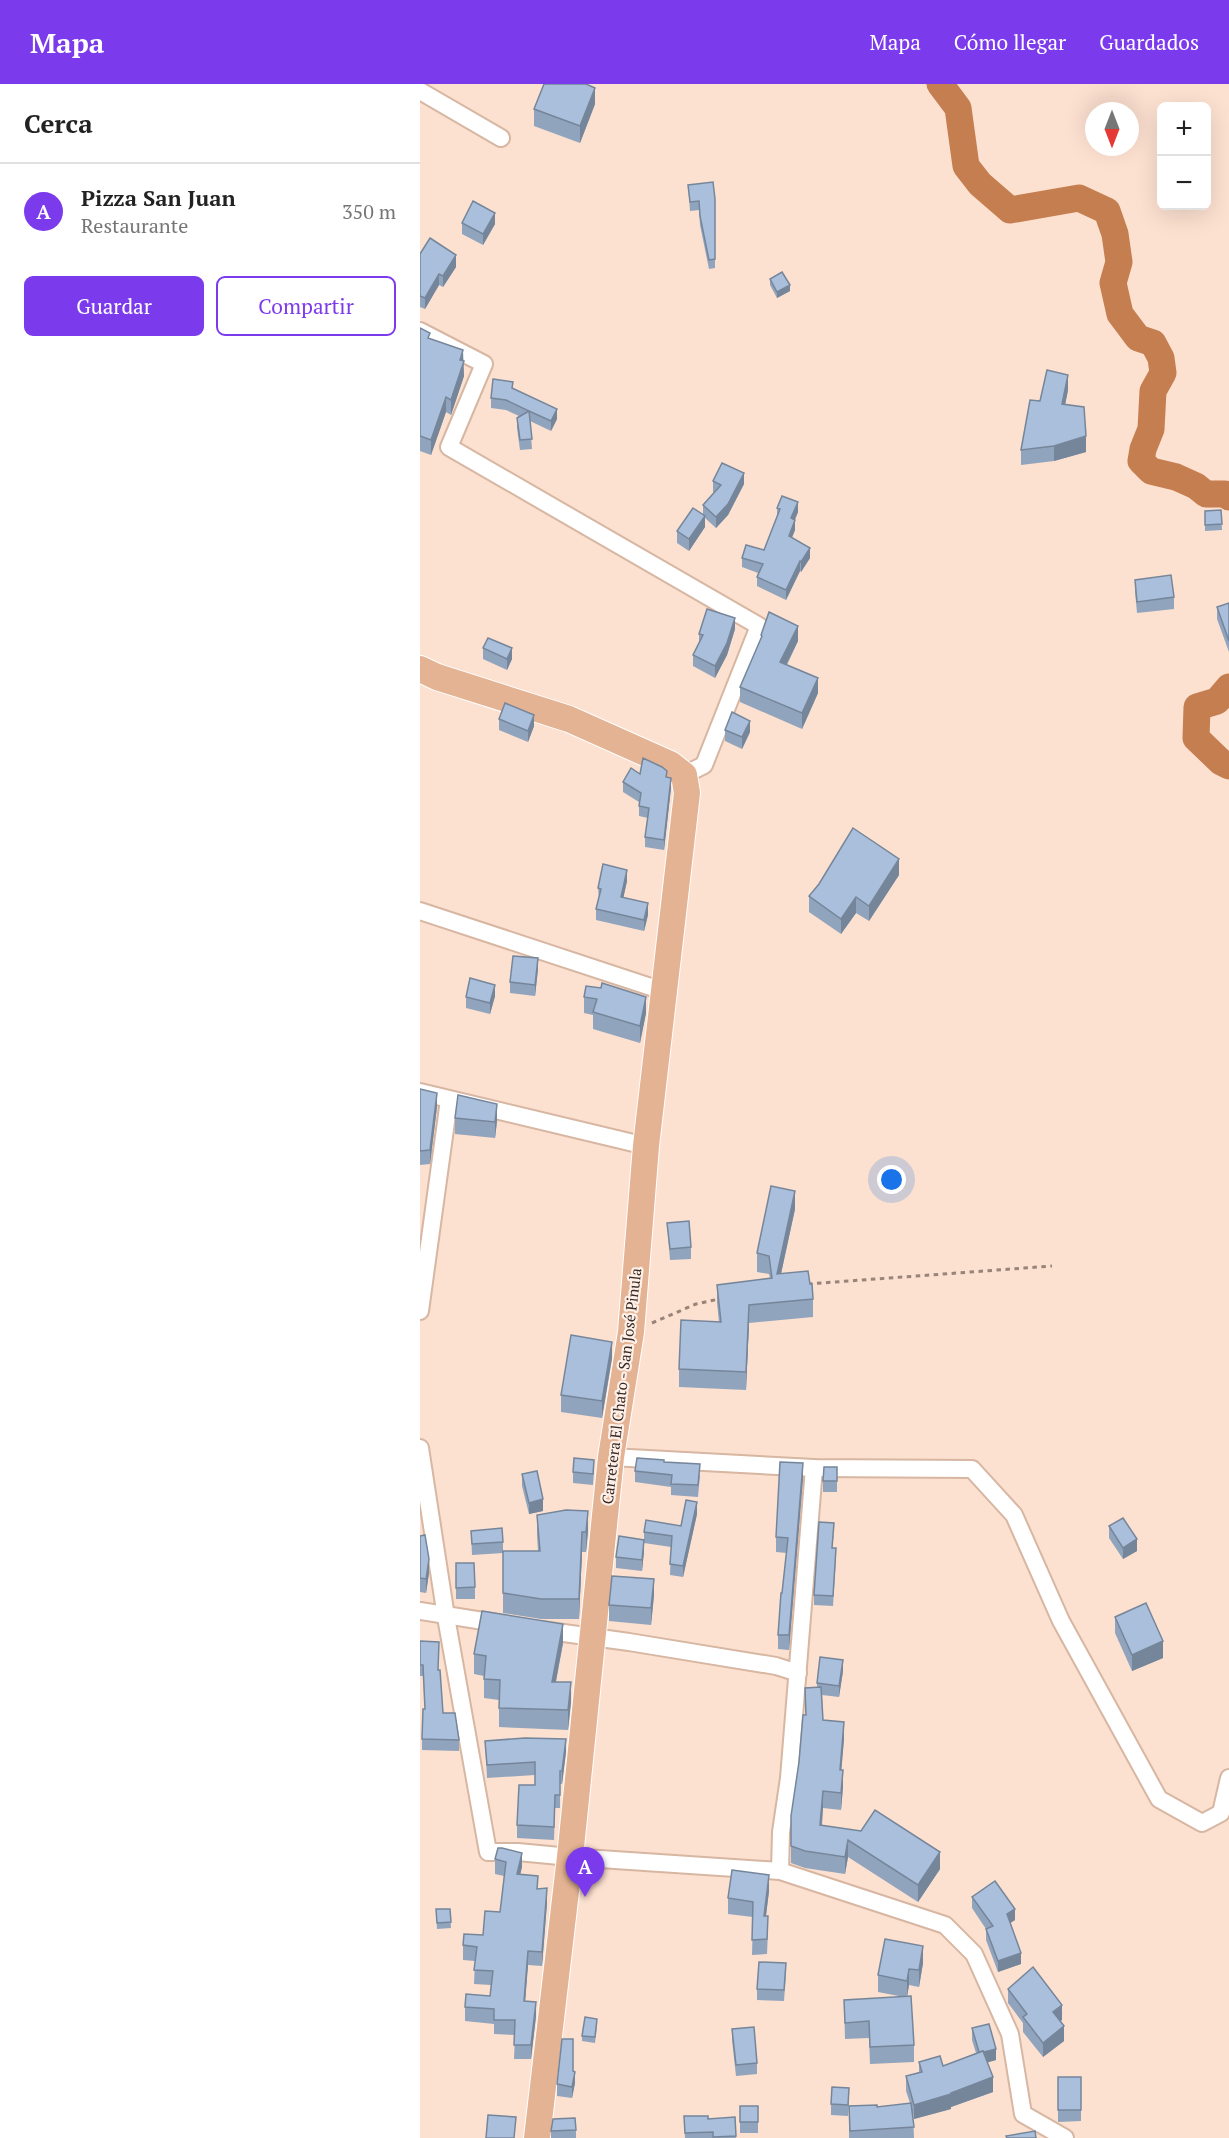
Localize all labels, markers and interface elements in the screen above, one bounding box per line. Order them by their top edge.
text: Mapa [30,24,104,61]
text: Mapa [869,28,921,56]
text: Cómo llegar [954,28,1066,56]
text: Guardados [1099,28,1199,56]
north arrow [1085,102,1139,156]
map controls [1157,102,1211,210]
button: + [1157,102,1211,156]
text: Cerca [24,106,93,140]
button: − [1157,156,1211,210]
text: Pizza San Juan [81,183,236,212]
text: A [36,198,51,225]
text: 350 m [342,198,396,225]
text: Restaurante [81,212,188,239]
button: Guardar [24,276,204,336]
button: Compartir [216,276,396,336]
your location [877,1165,906,1194]
street label: Carretera El Chato - San José Pinula [597,1266,645,1505]
pin: A [566,1848,604,1897]

